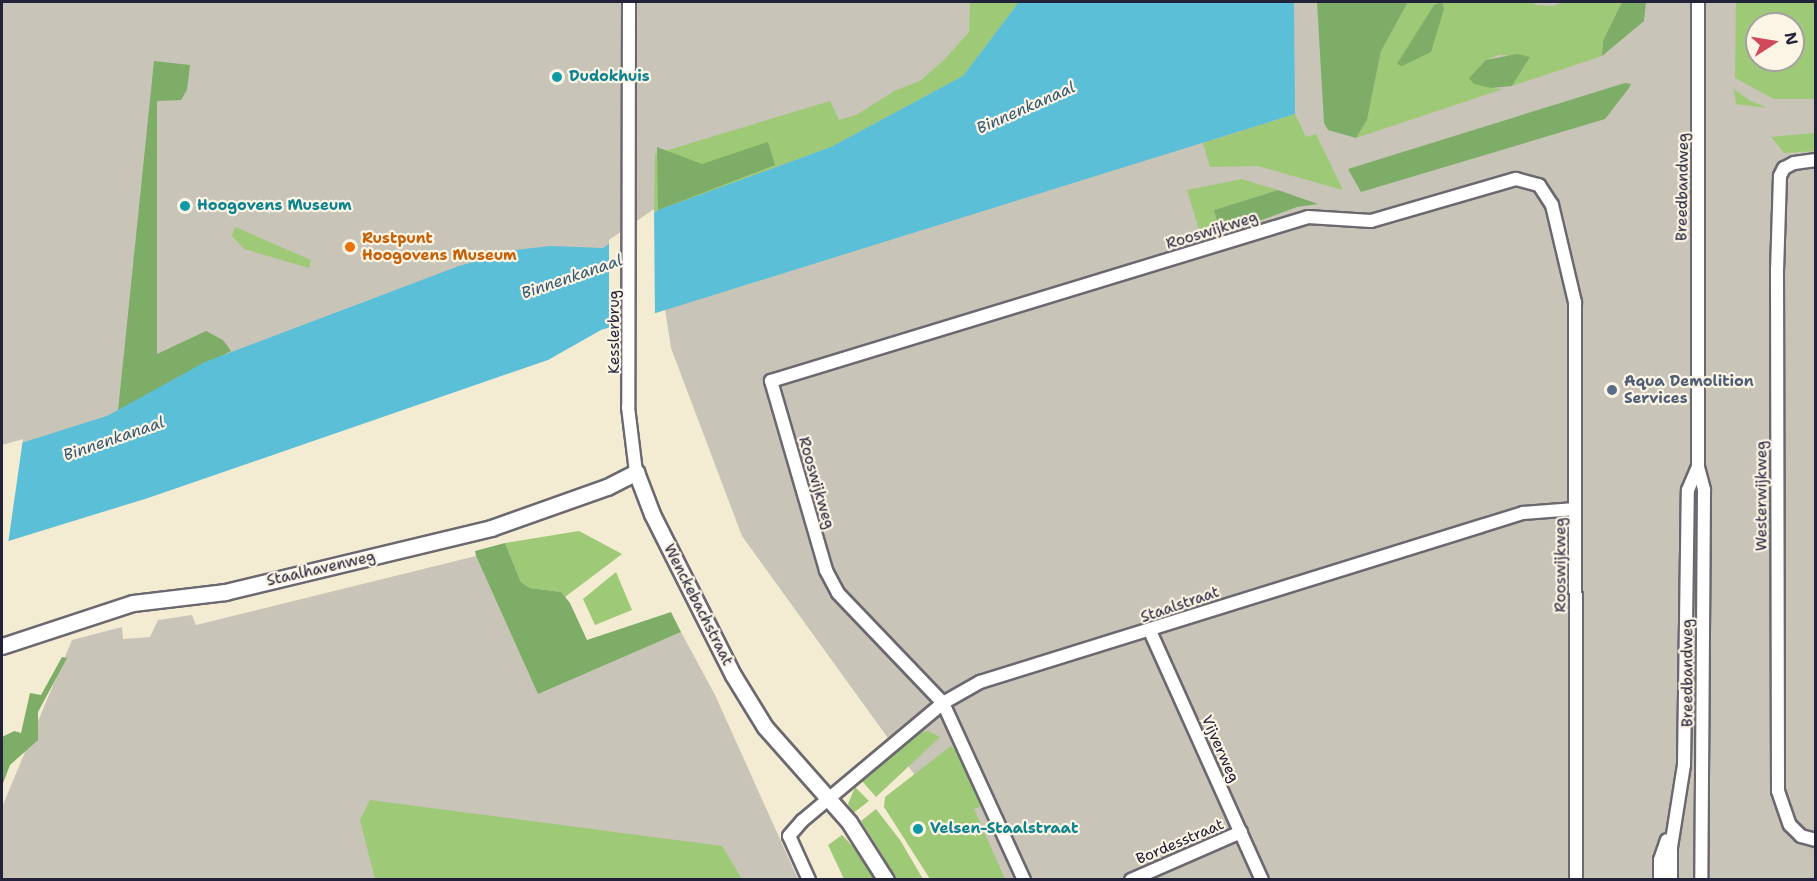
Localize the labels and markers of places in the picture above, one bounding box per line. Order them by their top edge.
place label: Dudokhuis [569,68,650,86]
marker: Dudokhuis [550,70,564,84]
place label: Hoogovens Museum [197,197,352,215]
marker: Hoogovens Museum [178,199,192,213]
place label: Rustpunt Hoogovens Museum [362,229,517,264]
marker: Rustpunt Hoogovens Museum [343,240,357,254]
place label: Aqua Demolition Services [1624,372,1754,407]
marker: Aqua Demolition Services [1605,383,1619,397]
place label: Velsen-Staalstraat [930,820,1078,838]
marker: Velsen-Staalstraat [911,822,925,836]

